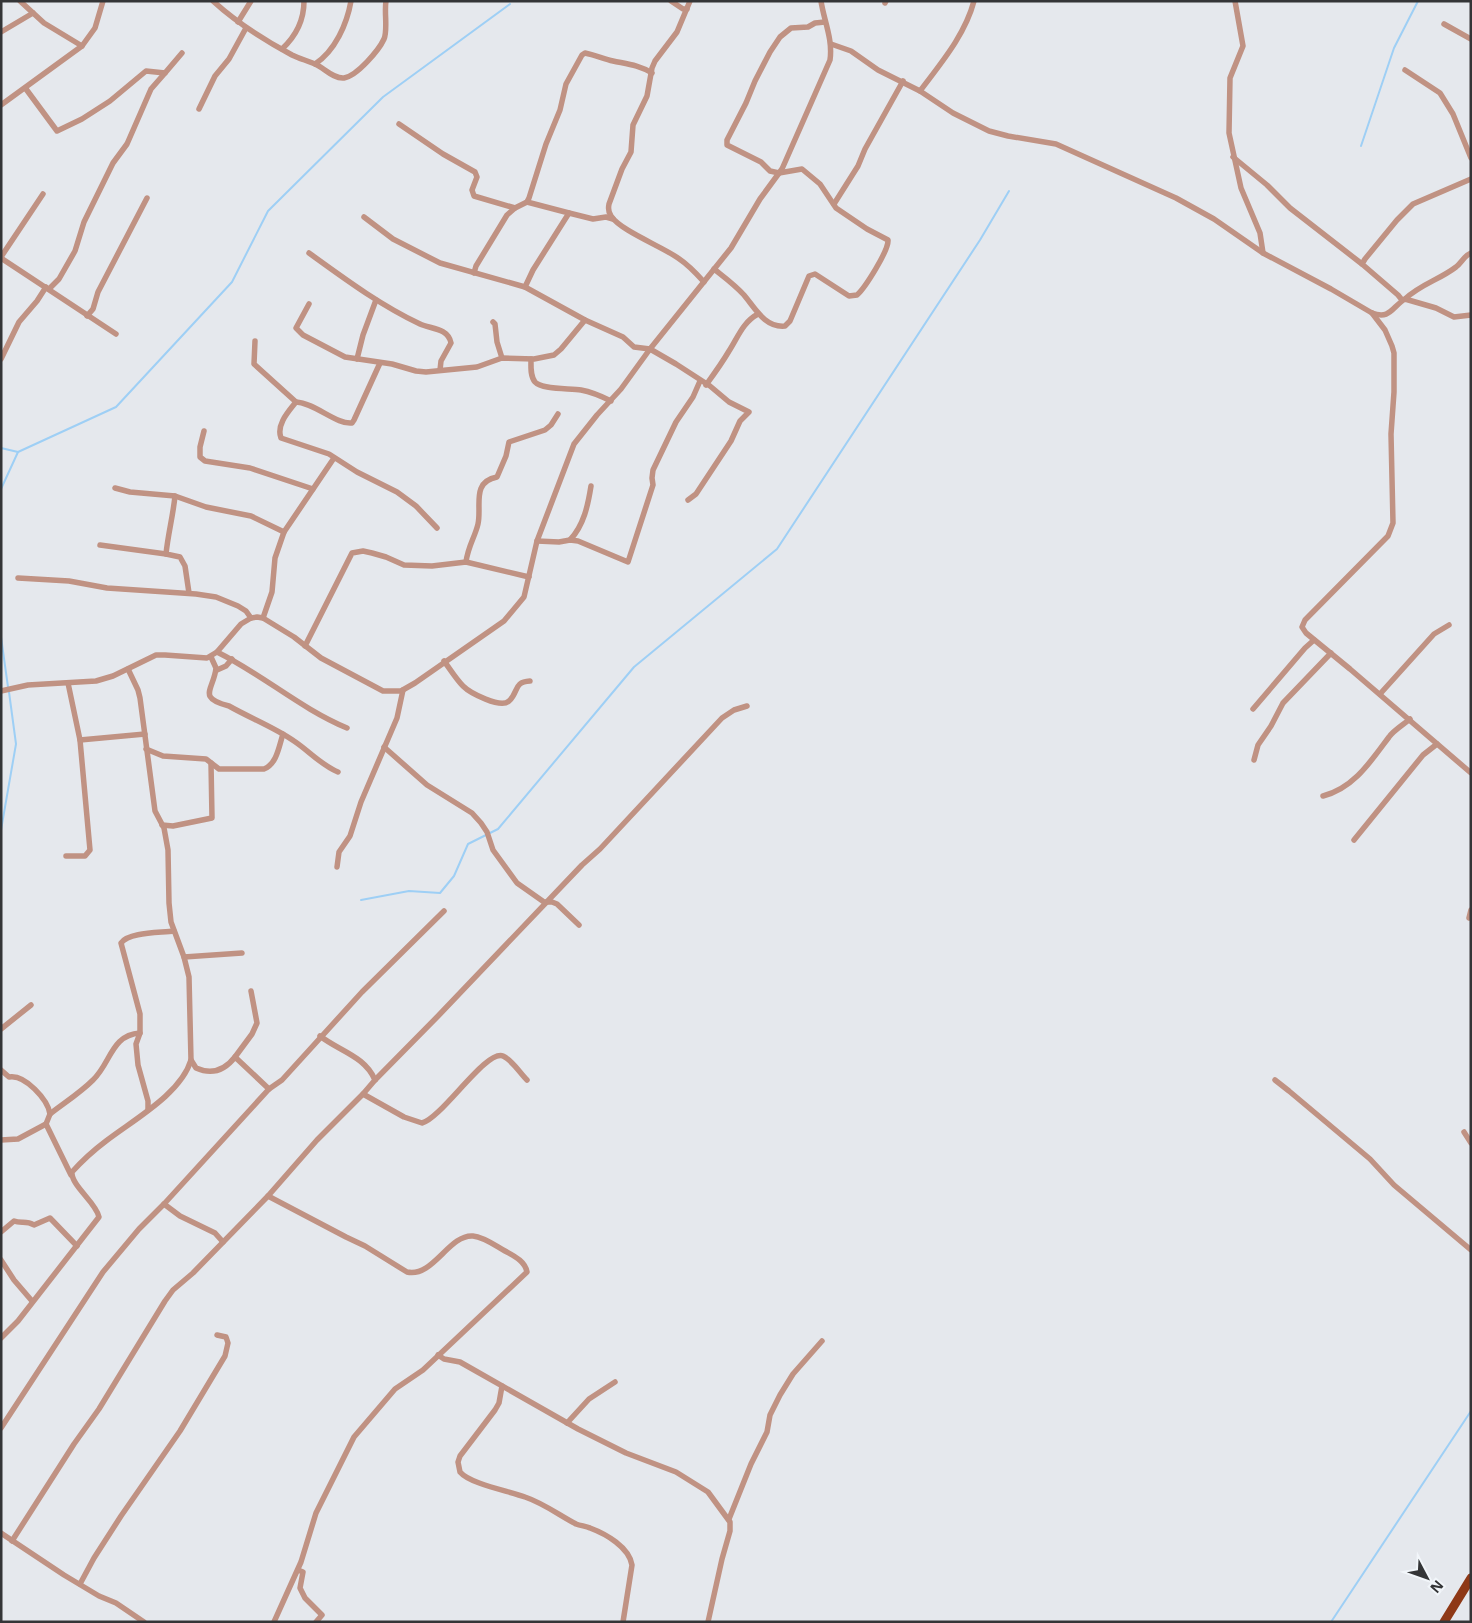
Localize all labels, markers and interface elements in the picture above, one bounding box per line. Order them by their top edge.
north arrow [1402,1553,1452,1603]
text: N [1426,1576,1448,1597]

